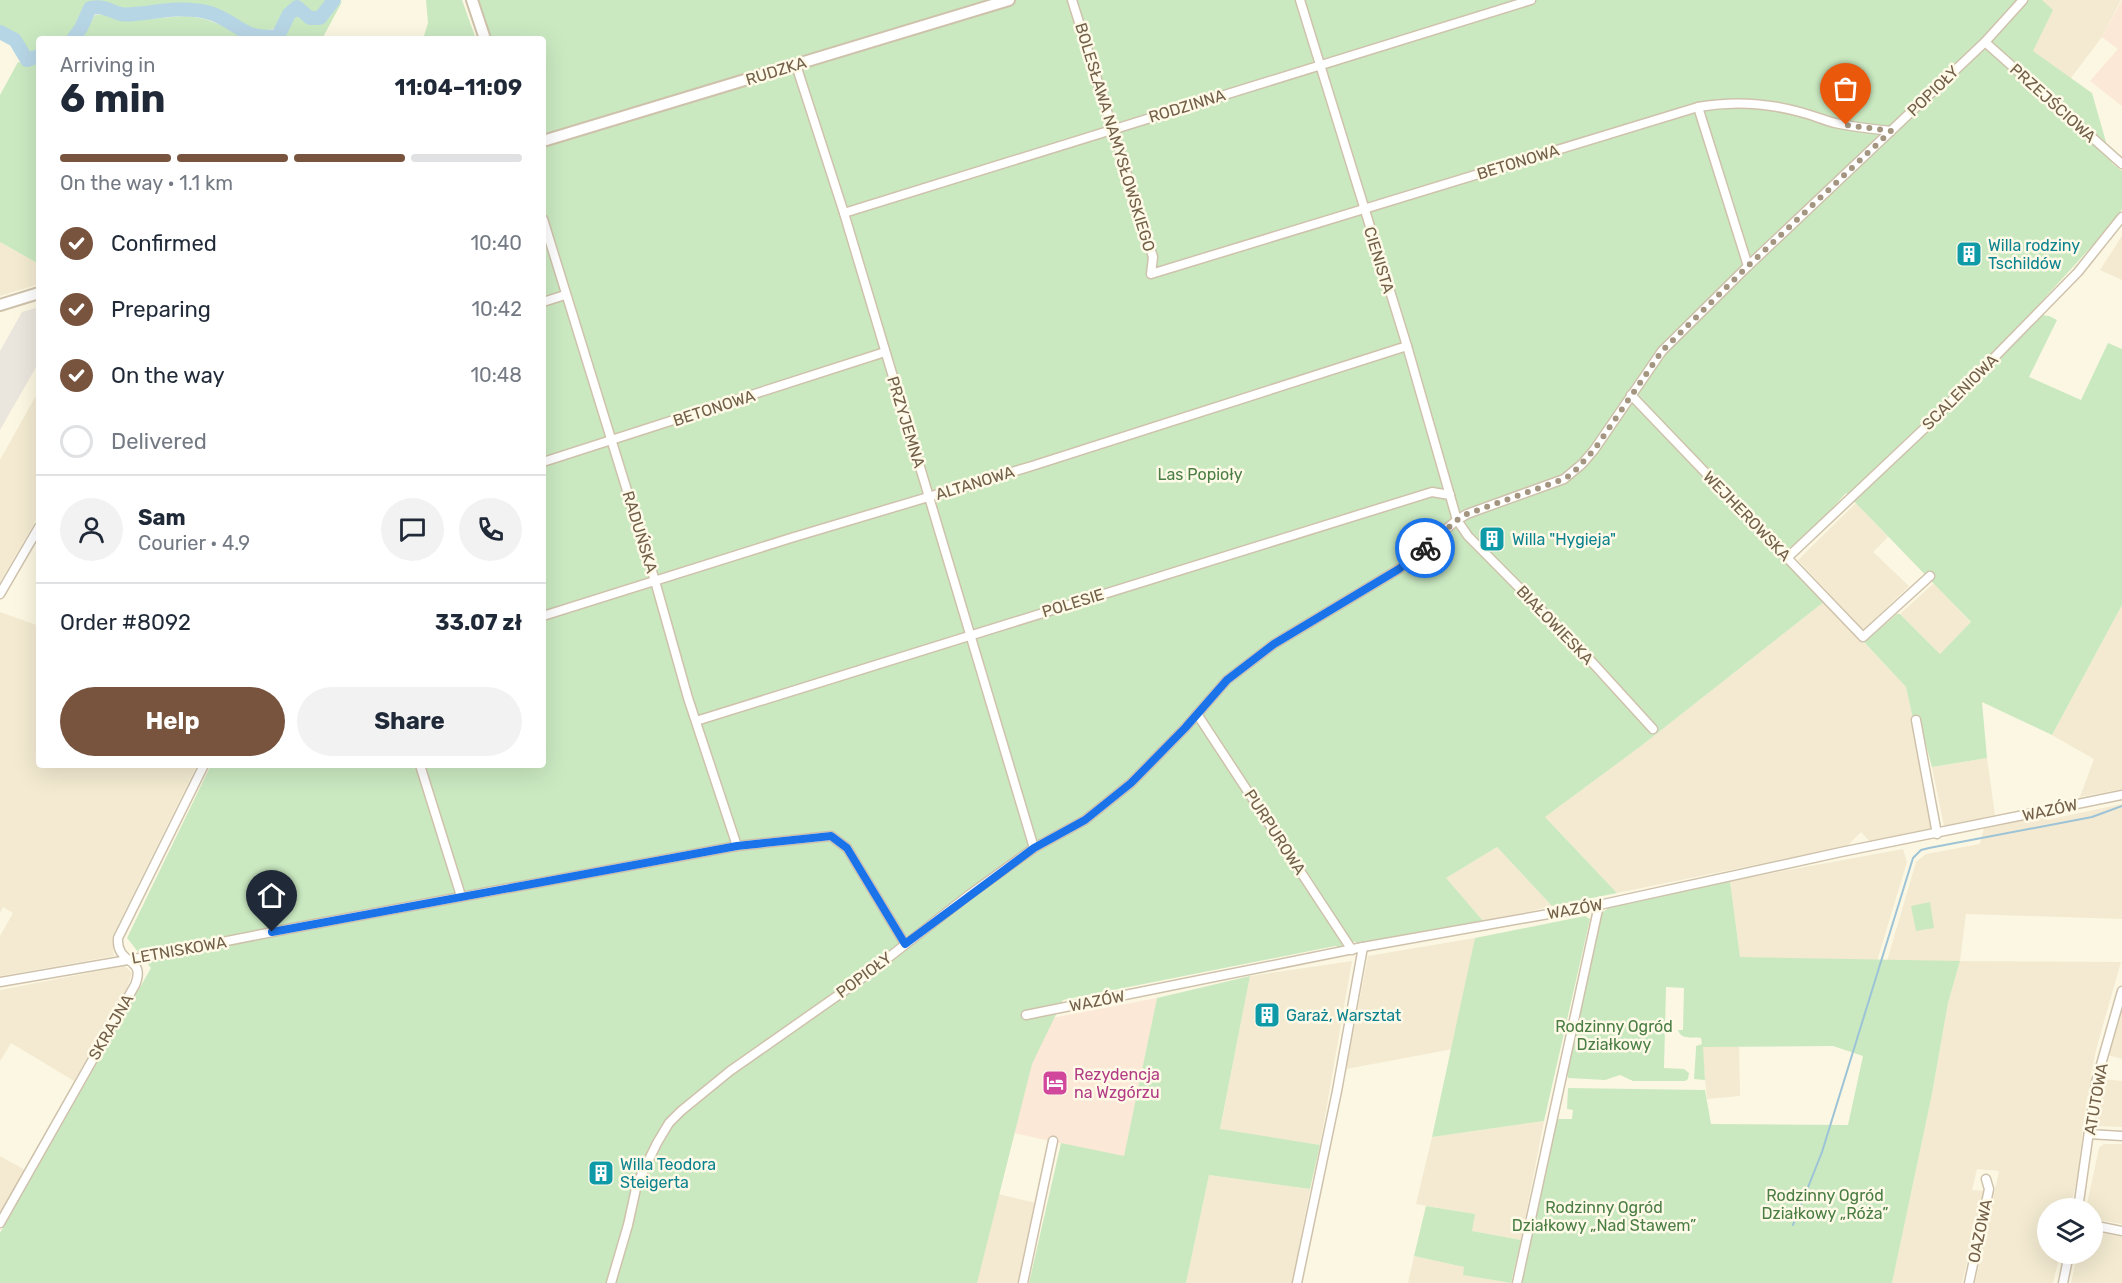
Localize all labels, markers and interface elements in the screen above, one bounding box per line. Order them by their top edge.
street label: BOLESŁAWA NAMYSŁOWSKIEGO [1071,20,1159,254]
text: Arriving in [60,53,155,77]
street label: RUDZKA [743,53,809,89]
street label: PRZEJŚCIOWA [2006,59,2101,147]
street label: POPIOŁY [1903,62,1963,120]
pin [1820,63,1871,125]
icon: bag [1829,72,1862,105]
text: 11:04–11:09 [394,74,522,101]
text: 6 min [60,76,166,122]
street label: RODZINNA [1146,85,1228,127]
street label: BETONOWA [1474,140,1562,184]
text: On the way · 1.1 km [60,171,233,195]
street label: CIENISTA [1360,224,1398,296]
icon: check [60,227,93,260]
text: Confirmed [111,230,217,257]
text: 10:40 [471,231,522,255]
place label: Willa rodziny Tschildów [1988,236,2080,273]
building icon: Willa rodziny Tschildów [1954,239,1984,269]
icon: check [60,293,93,326]
text: Preparing [111,296,211,323]
text: 10:42 [471,297,522,321]
street label: SCALENIOWA [1918,350,2002,434]
icon: check [60,359,93,392]
text: On the way [111,362,225,389]
text: 10:48 [470,363,522,387]
street label: PRZYJEMNA [883,374,929,470]
street label: BETONOWA [671,386,758,430]
text: Delivered [111,428,207,455]
street label: ALTANOWA [933,462,1017,504]
park label: Las Popioły [1157,465,1243,484]
street label: WEJHEROWSKA [1699,467,1795,565]
street label: RADUŃSKA [619,489,662,576]
button: person [60,498,123,561]
button: chat [381,498,444,561]
button: phone [459,498,522,561]
text: Sam [138,504,186,531]
courier [1395,518,1455,578]
building icon: Willa "Hygieja" [1477,524,1507,554]
place label: Willa "Hygieja" [1512,530,1616,549]
text: Courier · 4.9 [138,531,250,555]
icon: bike [1409,532,1442,565]
street label: BIAŁOWIESKA [1513,581,1598,669]
street label: POLESIE [1040,585,1106,621]
text: Order #8092 [60,609,191,636]
text: 33.07 zł [435,609,522,636]
button: Help [60,687,285,756]
button: Share [297,687,522,756]
street label: PURPUROWA [1240,786,1310,878]
street label: WAZÓW [2020,794,2080,825]
pin [246,870,297,932]
icon: home [255,879,288,912]
street label: WAZÓW [1546,894,1604,923]
street label: LETNISKOWA [130,932,228,968]
street label: POPIOŁY [833,948,895,1002]
street label: WAZÓW [1067,985,1127,1016]
street label: SKRAJNA [85,991,138,1063]
building icon: Garaż, Warsztat [1252,1000,1282,1030]
place label: Garaż, Warsztat [1286,1006,1401,1025]
park label: Rodzinny Ogród Działkowy [1555,1017,1673,1054]
street label: ATUTOWA [2080,1061,2112,1137]
place label: Rezydencja na Wzgórzu [1074,1065,1160,1102]
hotel icon: Rezydencja na Wzgórzu [1040,1068,1070,1098]
place label: Willa Teodora Steigerta [620,1155,716,1192]
building icon: Willa Teodora Steigerta [586,1158,616,1188]
park label: Rodzinny Ogród Działkowy „Róża” [1762,1186,1888,1223]
street label: OAZOWA [1964,1197,1996,1265]
park label: Rodzinny Ogród Działkowy „Nad Stawem” [1512,1198,1696,1235]
map controls [2037,1198,2103,1264]
button: layers [2037,1198,2103,1264]

